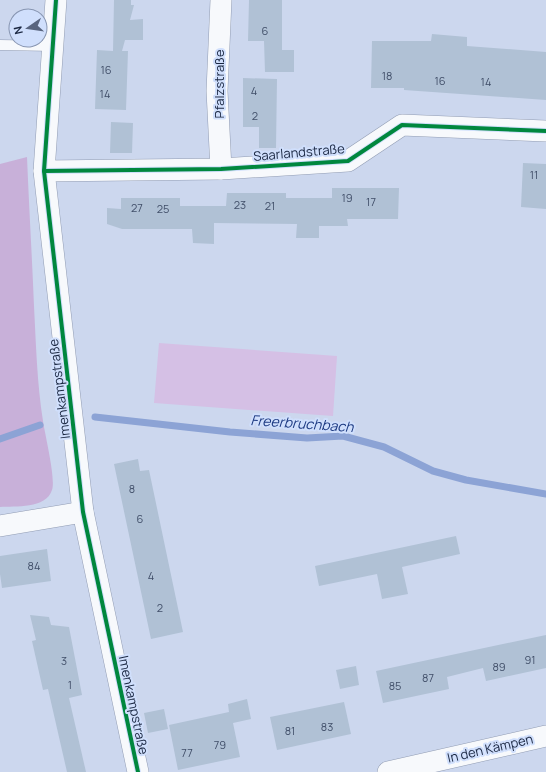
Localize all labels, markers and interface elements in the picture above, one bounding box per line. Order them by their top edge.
north arrow [8,8,48,48]
house number: 6 [262,23,269,38]
text: N [10,25,26,36]
street label: Pfalzstraße [210,49,228,119]
house number: 16 [100,62,112,77]
house number: 18 [382,68,392,83]
house number: 16 [434,73,446,88]
house number: 14 [481,74,491,89]
house number: 4 [251,83,257,98]
house number: 14 [100,86,110,101]
house number: 2 [252,108,258,123]
street label: Saarlandstraße [252,139,346,165]
house number: 11 [530,167,538,182]
house number: 19 [341,190,353,205]
house number: 17 [366,194,376,209]
house number: 23 [234,197,246,212]
house number: 21 [265,198,275,213]
house number: 27 [131,200,143,215]
house number: 25 [157,201,169,216]
street label: Imenkampstraße [44,338,74,440]
water label: Freerbruchbach [250,410,355,436]
house number: 8 [129,481,135,496]
house number: 6 [137,511,144,526]
house number: 84 [28,558,40,573]
house number: 4 [148,568,154,583]
house number: 2 [157,600,163,615]
house number: 91 [524,652,536,667]
house number: 3 [61,653,67,668]
street label: Imenkampstraße [115,654,153,756]
house number: 89 [492,659,506,674]
house number: 87 [422,670,434,685]
house number: 1 [68,677,72,692]
house number: 85 [389,678,401,693]
house number: 83 [321,719,333,734]
house number: 81 [285,723,295,738]
street label: In den Kämpen [445,729,535,767]
house number: 79 [214,737,226,752]
house number: 77 [181,745,193,760]

